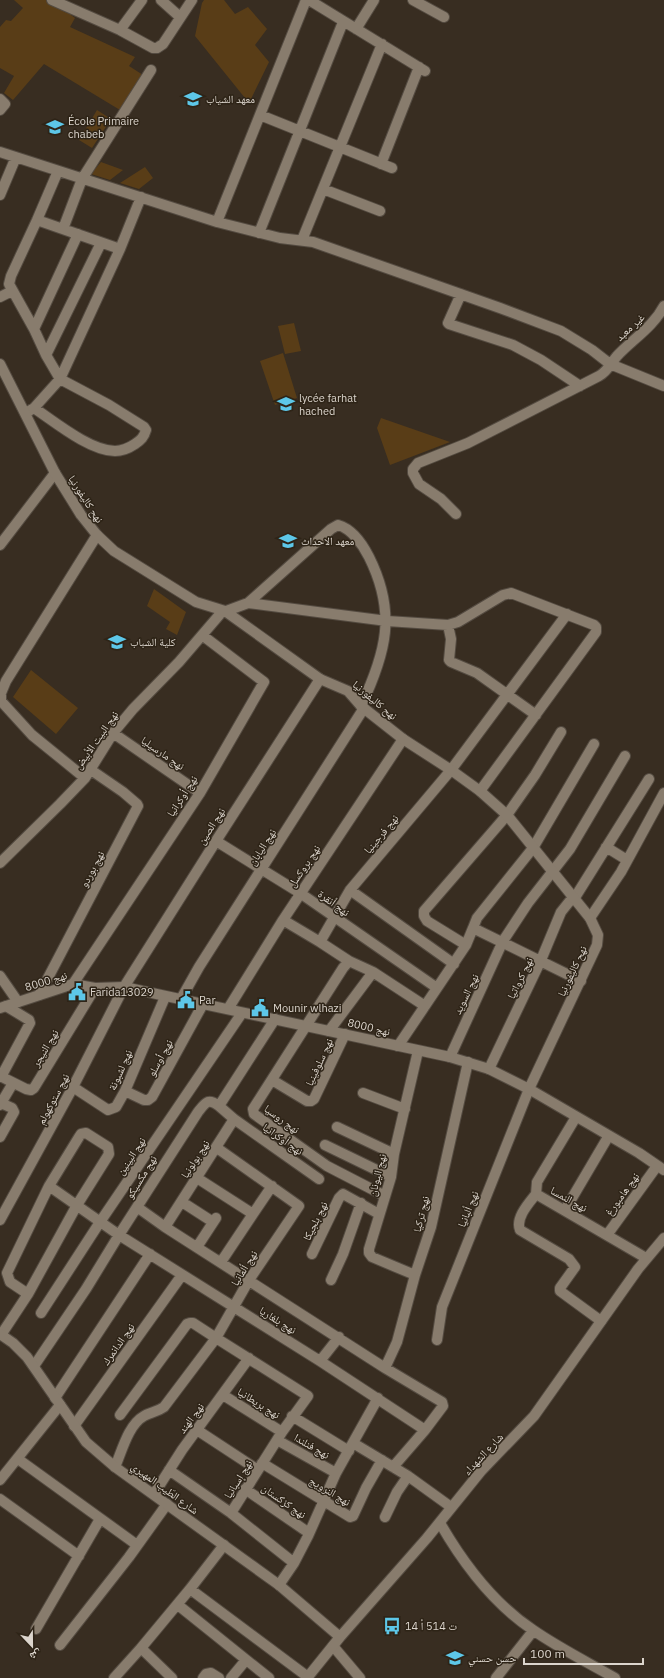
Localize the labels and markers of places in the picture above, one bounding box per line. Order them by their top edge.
school or university icon: معهد الشياب [183,89,203,109]
place label: معهد الشياب [206,92,255,106]
place label: École Primaire chabeb [68,114,139,141]
school or university icon: École Primaire chabeb [45,117,65,137]
place label: lycée farhat hached [299,391,357,418]
school or university icon: lycée farhat hached [276,394,296,414]
school or university icon: معهد الاحداث [278,531,298,551]
place label: معهد الاحداث [301,534,354,548]
school or university icon: كلية الشباب [107,632,127,652]
place label: كلية الشباب [130,635,176,649]
public building icon: Farida13029 [67,982,87,1002]
place label: Farida13029 [90,985,154,999]
public building icon: Par [176,990,196,1010]
place label: Par [199,993,215,1007]
public building icon: Mounir wlhazi [250,998,270,1018]
place label: Mounir wlhazi [273,1001,341,1015]
bus stop icon: 14 ت 514 أ [382,1616,402,1636]
place label: 14 ت 514 أ [405,1619,457,1633]
school or university icon: حسن حسني [445,1648,465,1668]
place label: حسن حسني [468,1651,516,1667]

